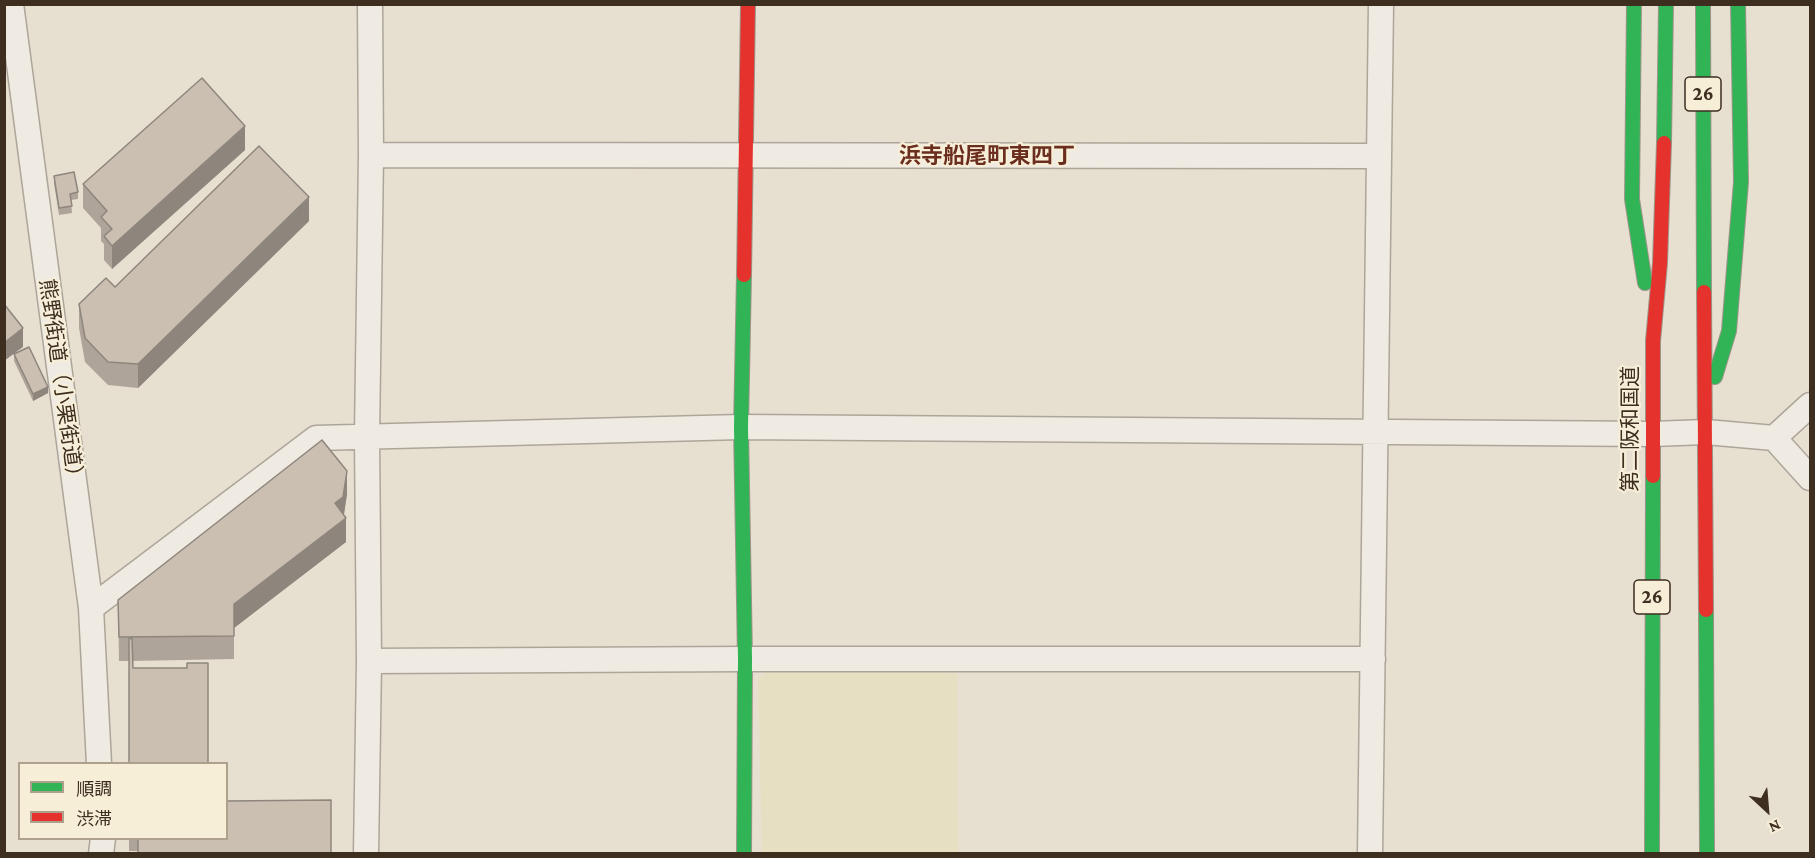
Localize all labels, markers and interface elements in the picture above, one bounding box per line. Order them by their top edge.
road number: 26 [1685,77,1721,111]
district label: 浜寺船尾町東四丁 [899,143,1075,169]
street label: 熊野街道（小栗街道） [34,277,88,489]
street label: 第二阪和国道 [1618,366,1644,492]
road number: 26 [1634,580,1670,614]
legend [18,762,228,840]
text: 順調 [76,779,112,799]
north arrow [1737,780,1797,840]
text: 渋滞 [76,809,112,829]
text: N [1766,817,1784,837]

